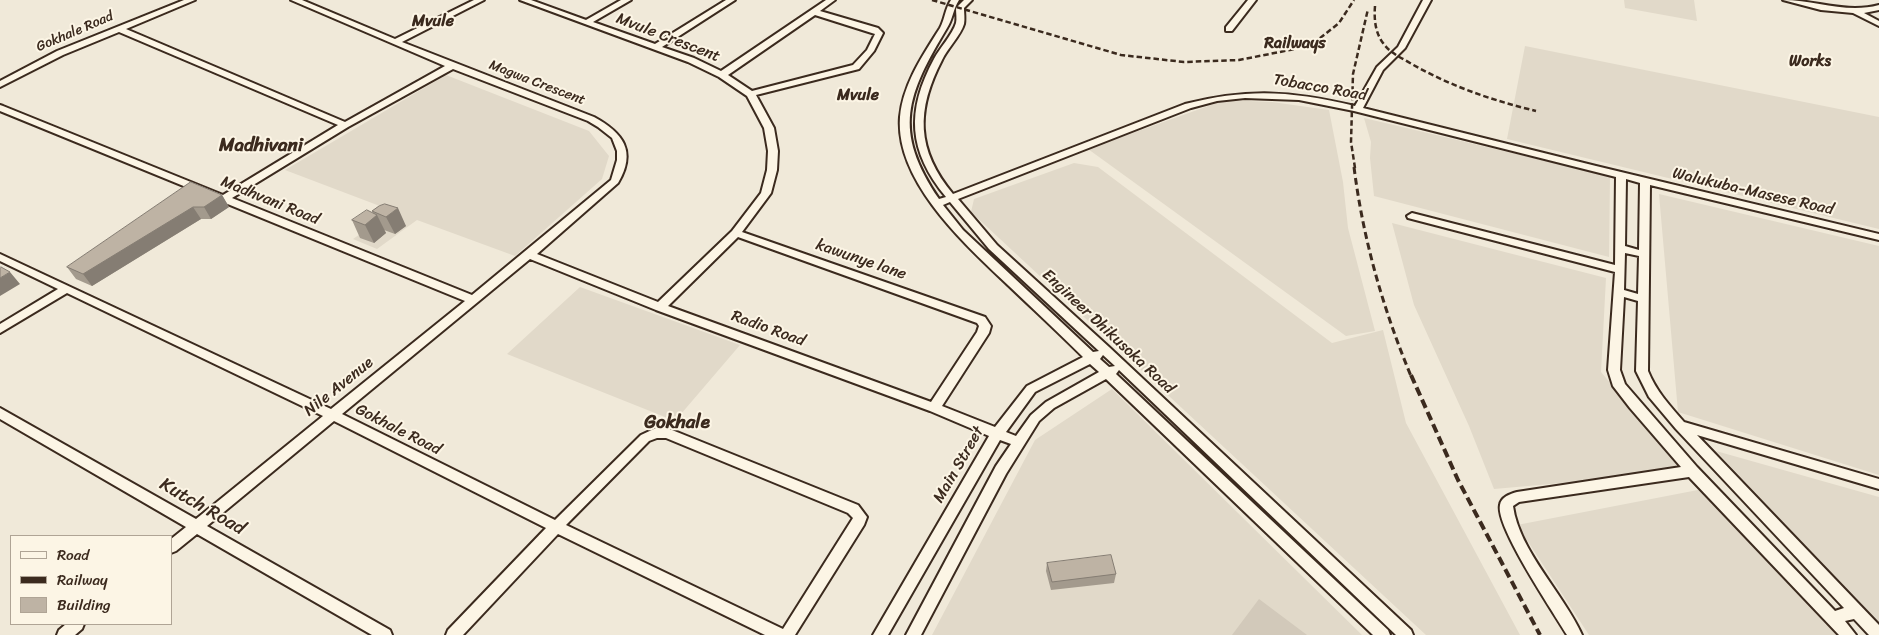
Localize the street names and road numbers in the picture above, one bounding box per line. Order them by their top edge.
street label: Gokhale Road [34,8,116,56]
street label: Mvule Crescent [613,9,723,67]
street label: Magwa Crescent [486,57,588,109]
street label: Tobacco Road [1272,70,1368,106]
street label: Walukuba-Masese Road [1671,164,1835,220]
street label: Madhvani Road [218,172,322,230]
street label: kawunye lane [813,236,909,284]
street label: Engineer Dhikusoka Road [1038,266,1178,398]
street label: Radio Road [729,307,807,351]
street label: Nile Avenue [301,353,377,421]
street label: Gokhale Road [352,400,444,460]
street label: Main Street [929,423,989,507]
street label: Kutch Road [155,473,249,541]

